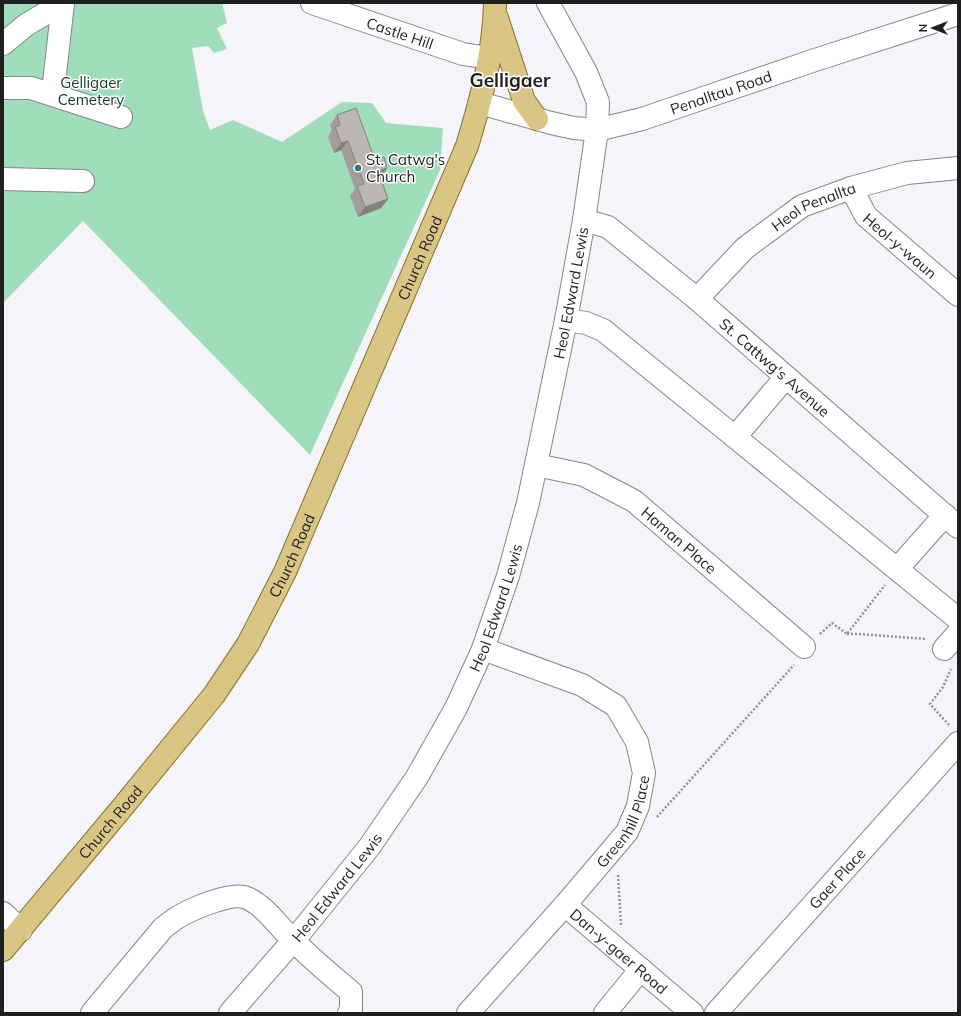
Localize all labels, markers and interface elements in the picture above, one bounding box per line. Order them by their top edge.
north arrow [913,8,953,48]
street label: Castle Hill [364,13,436,53]
text: N [916,24,930,32]
street label: Penalltau Road [667,66,774,118]
district label: Gelligaer [470,68,551,92]
park label: Gelligaer Cemetery [58,73,124,109]
place label: St. Catwg's Church [366,150,445,186]
marker: St. Catwg's Church [353,163,363,173]
street label: Heol Penallta [767,178,858,235]
street label: Heol-y-waun [860,209,941,282]
street label: Church Road [393,213,446,303]
street label: Heol Edward Lewis [549,225,592,360]
street label: St. Cattwg's Avenue [716,314,834,421]
street label: Haman Place [638,502,721,577]
street label: Church Road [264,511,318,601]
street label: Heol Edward Lewis [465,541,526,674]
street label: Greenhill Place [592,774,653,871]
street label: Church Road [74,781,146,863]
street label: Heol Edward Lewis [287,829,386,945]
street label: Gaer Place [805,844,869,913]
street label: Dan-y-gaer Road [566,904,672,998]

